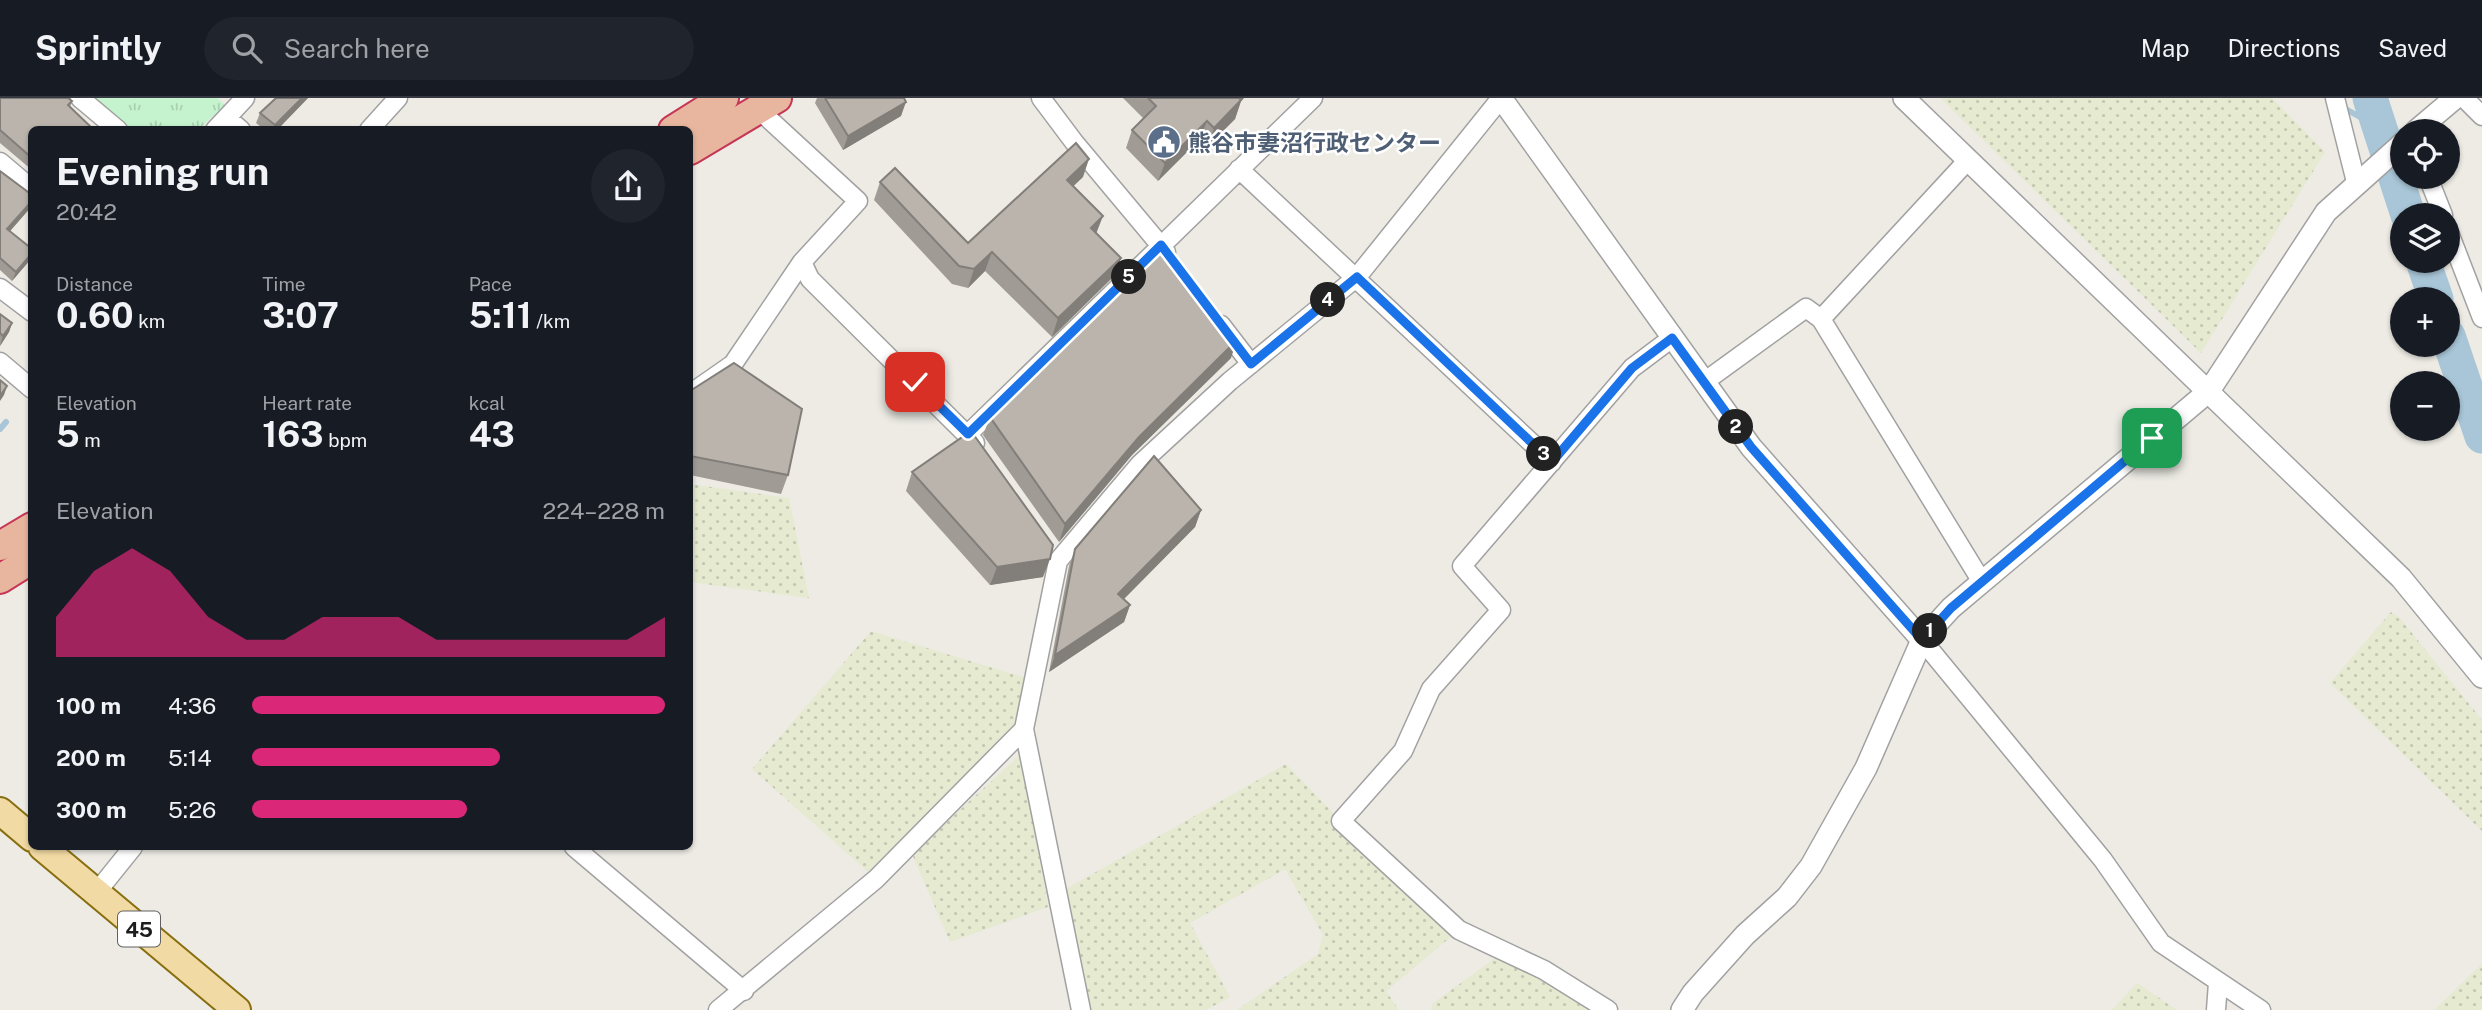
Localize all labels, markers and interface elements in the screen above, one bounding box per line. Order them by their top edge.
search box [204,17,694,80]
text: Sprintly [35,29,162,67]
icon: search [228,29,266,67]
text: Search here [284,33,430,64]
text: Map [2141,34,2190,62]
text: Directions [2228,34,2340,62]
text: Saved [2378,34,2447,62]
map controls [2390,119,2460,441]
button: locate [2390,119,2460,189]
public building icon: 熊谷市妻沼行政センター [1145,123,1183,161]
place label: 熊谷市妻沼行政センター [1188,129,1441,156]
text: Evening run [56,149,269,194]
button: share [591,149,665,223]
text: 20:42 [56,198,117,225]
button: layers [2390,203,2460,273]
pin: 5 [1112,260,1146,294]
text: 5 [1122,265,1135,287]
text: Distance [56,273,133,295]
text: Time [262,273,306,295]
text: Pace [469,273,512,295]
pin: 4 [1310,282,1346,318]
button: + [2390,287,2460,357]
text: 4 [1321,288,1334,310]
text: 0.60 [56,295,134,336]
text: 3:07 [262,295,339,336]
text: 5:11 [469,295,532,336]
text: km [134,310,165,332]
text: /km [532,310,570,332]
pin [885,352,945,412]
icon: check [896,363,934,401]
button: − [2390,371,2460,441]
text: Elevation [56,392,137,414]
text: Heart rate [262,392,352,414]
text: kcal [469,392,505,414]
pin [2122,408,2182,468]
pin: 2 [1718,410,1754,444]
text: 5 [56,414,80,455]
text: 163 [262,414,324,455]
text: 43 [469,414,515,455]
text: 2 [1729,415,1742,437]
icon: arrive [2133,419,2171,457]
text: m [80,429,101,451]
text: bpm [324,429,367,451]
pin: 3 [1526,436,1562,472]
text: 3 [1537,442,1550,464]
text: Elevation [56,497,154,524]
text: 224–228 m [543,497,665,524]
pin: 1 [1912,614,1948,648]
text: 1 [1925,619,1934,641]
text: 100 m [56,692,121,719]
text: 4:36 [168,692,216,719]
text: 200 m [56,744,126,771]
text: 5:14 [168,744,212,771]
text: 300 m [56,796,127,823]
text: 5:26 [168,796,216,823]
road number: 45 [118,912,160,946]

